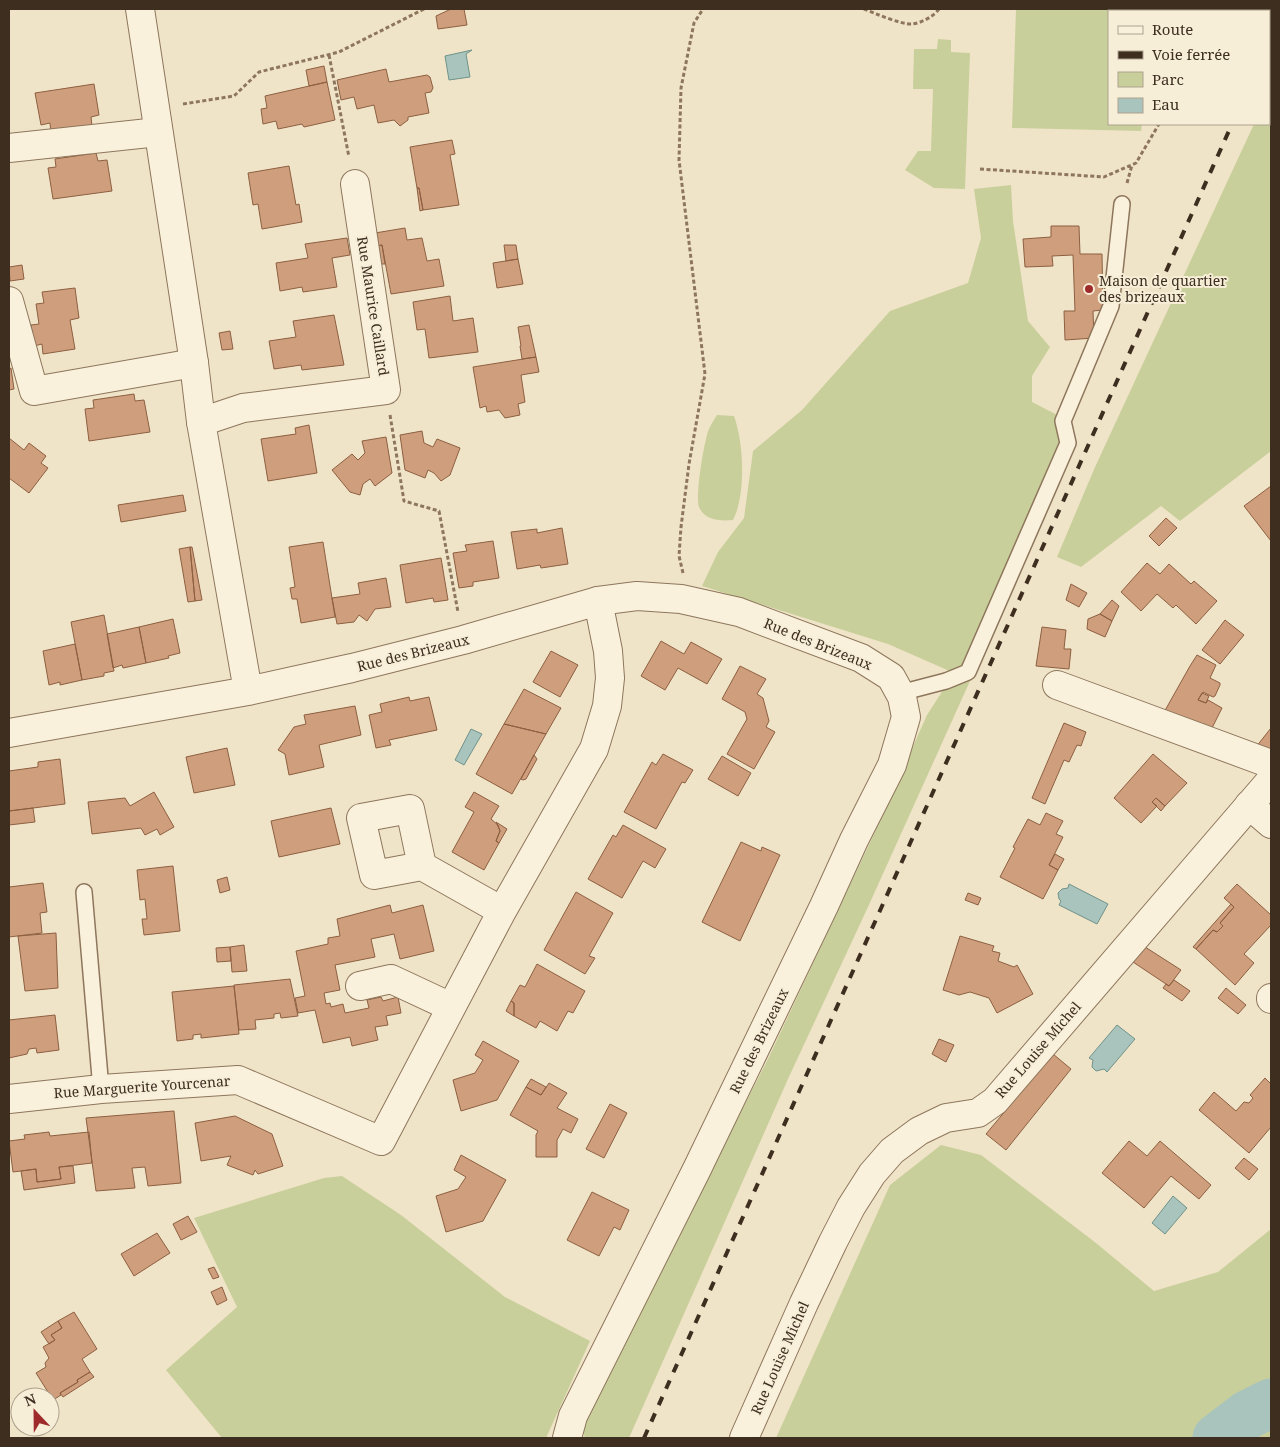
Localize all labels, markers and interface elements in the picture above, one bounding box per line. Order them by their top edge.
legend [1108,10,1270,125]
text: Route [1152,19,1193,39]
text: Voie ferrée [1152,44,1230,64]
text: Parc [1152,69,1184,89]
text: Eau [1152,94,1180,114]
street label: Rue Maurice Caillard [353,235,394,377]
place label: Maison de quartier des brizeaux [1099,271,1227,306]
marker: Maison de quartier des brizeaux [1083,283,1095,295]
street label: Rue des Brizeaux [761,613,876,674]
street label: Rue des Brizeaux [355,629,472,676]
street label: Rue des Brizeaux [725,984,793,1097]
street label: Rue Louise Michel [990,997,1085,1102]
street label: Rue Marguerite Yourcenar [53,1071,231,1102]
street label: Rue Louise Michel [746,1298,813,1417]
north arrow [10,1387,60,1437]
text: N [21,1389,39,1410]

